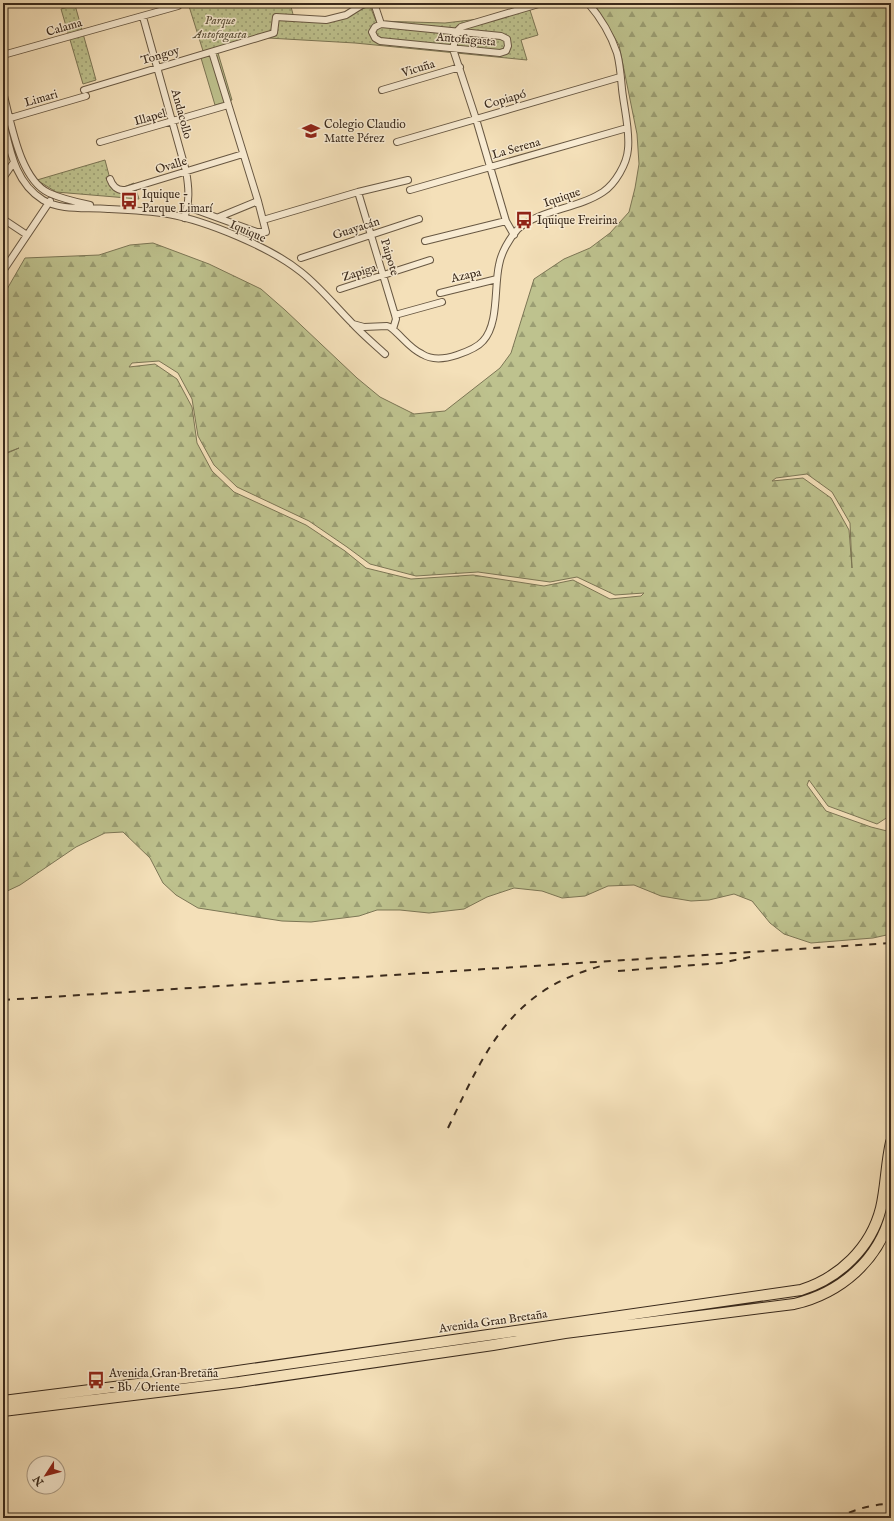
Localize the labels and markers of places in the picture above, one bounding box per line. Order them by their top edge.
place label: Colegio Claudio Matte Pérez [324,117,406,146]
school or university icon: Colegio Claudio Matte Pérez [301,121,321,141]
place label: Iquique - Parque Limarí [142,187,213,217]
bus stop icon: Iquique - Parque Limarí [119,191,139,211]
bus stop icon: Iquique Freirina [514,210,534,230]
place label: Iquique Freirina [537,213,618,229]
place label: Avenida Gran Bretaña - Bb / Oriente [108,1366,219,1395]
bus stop icon: Avenida Gran Bretaña - Bb / Oriente [86,1370,106,1390]

